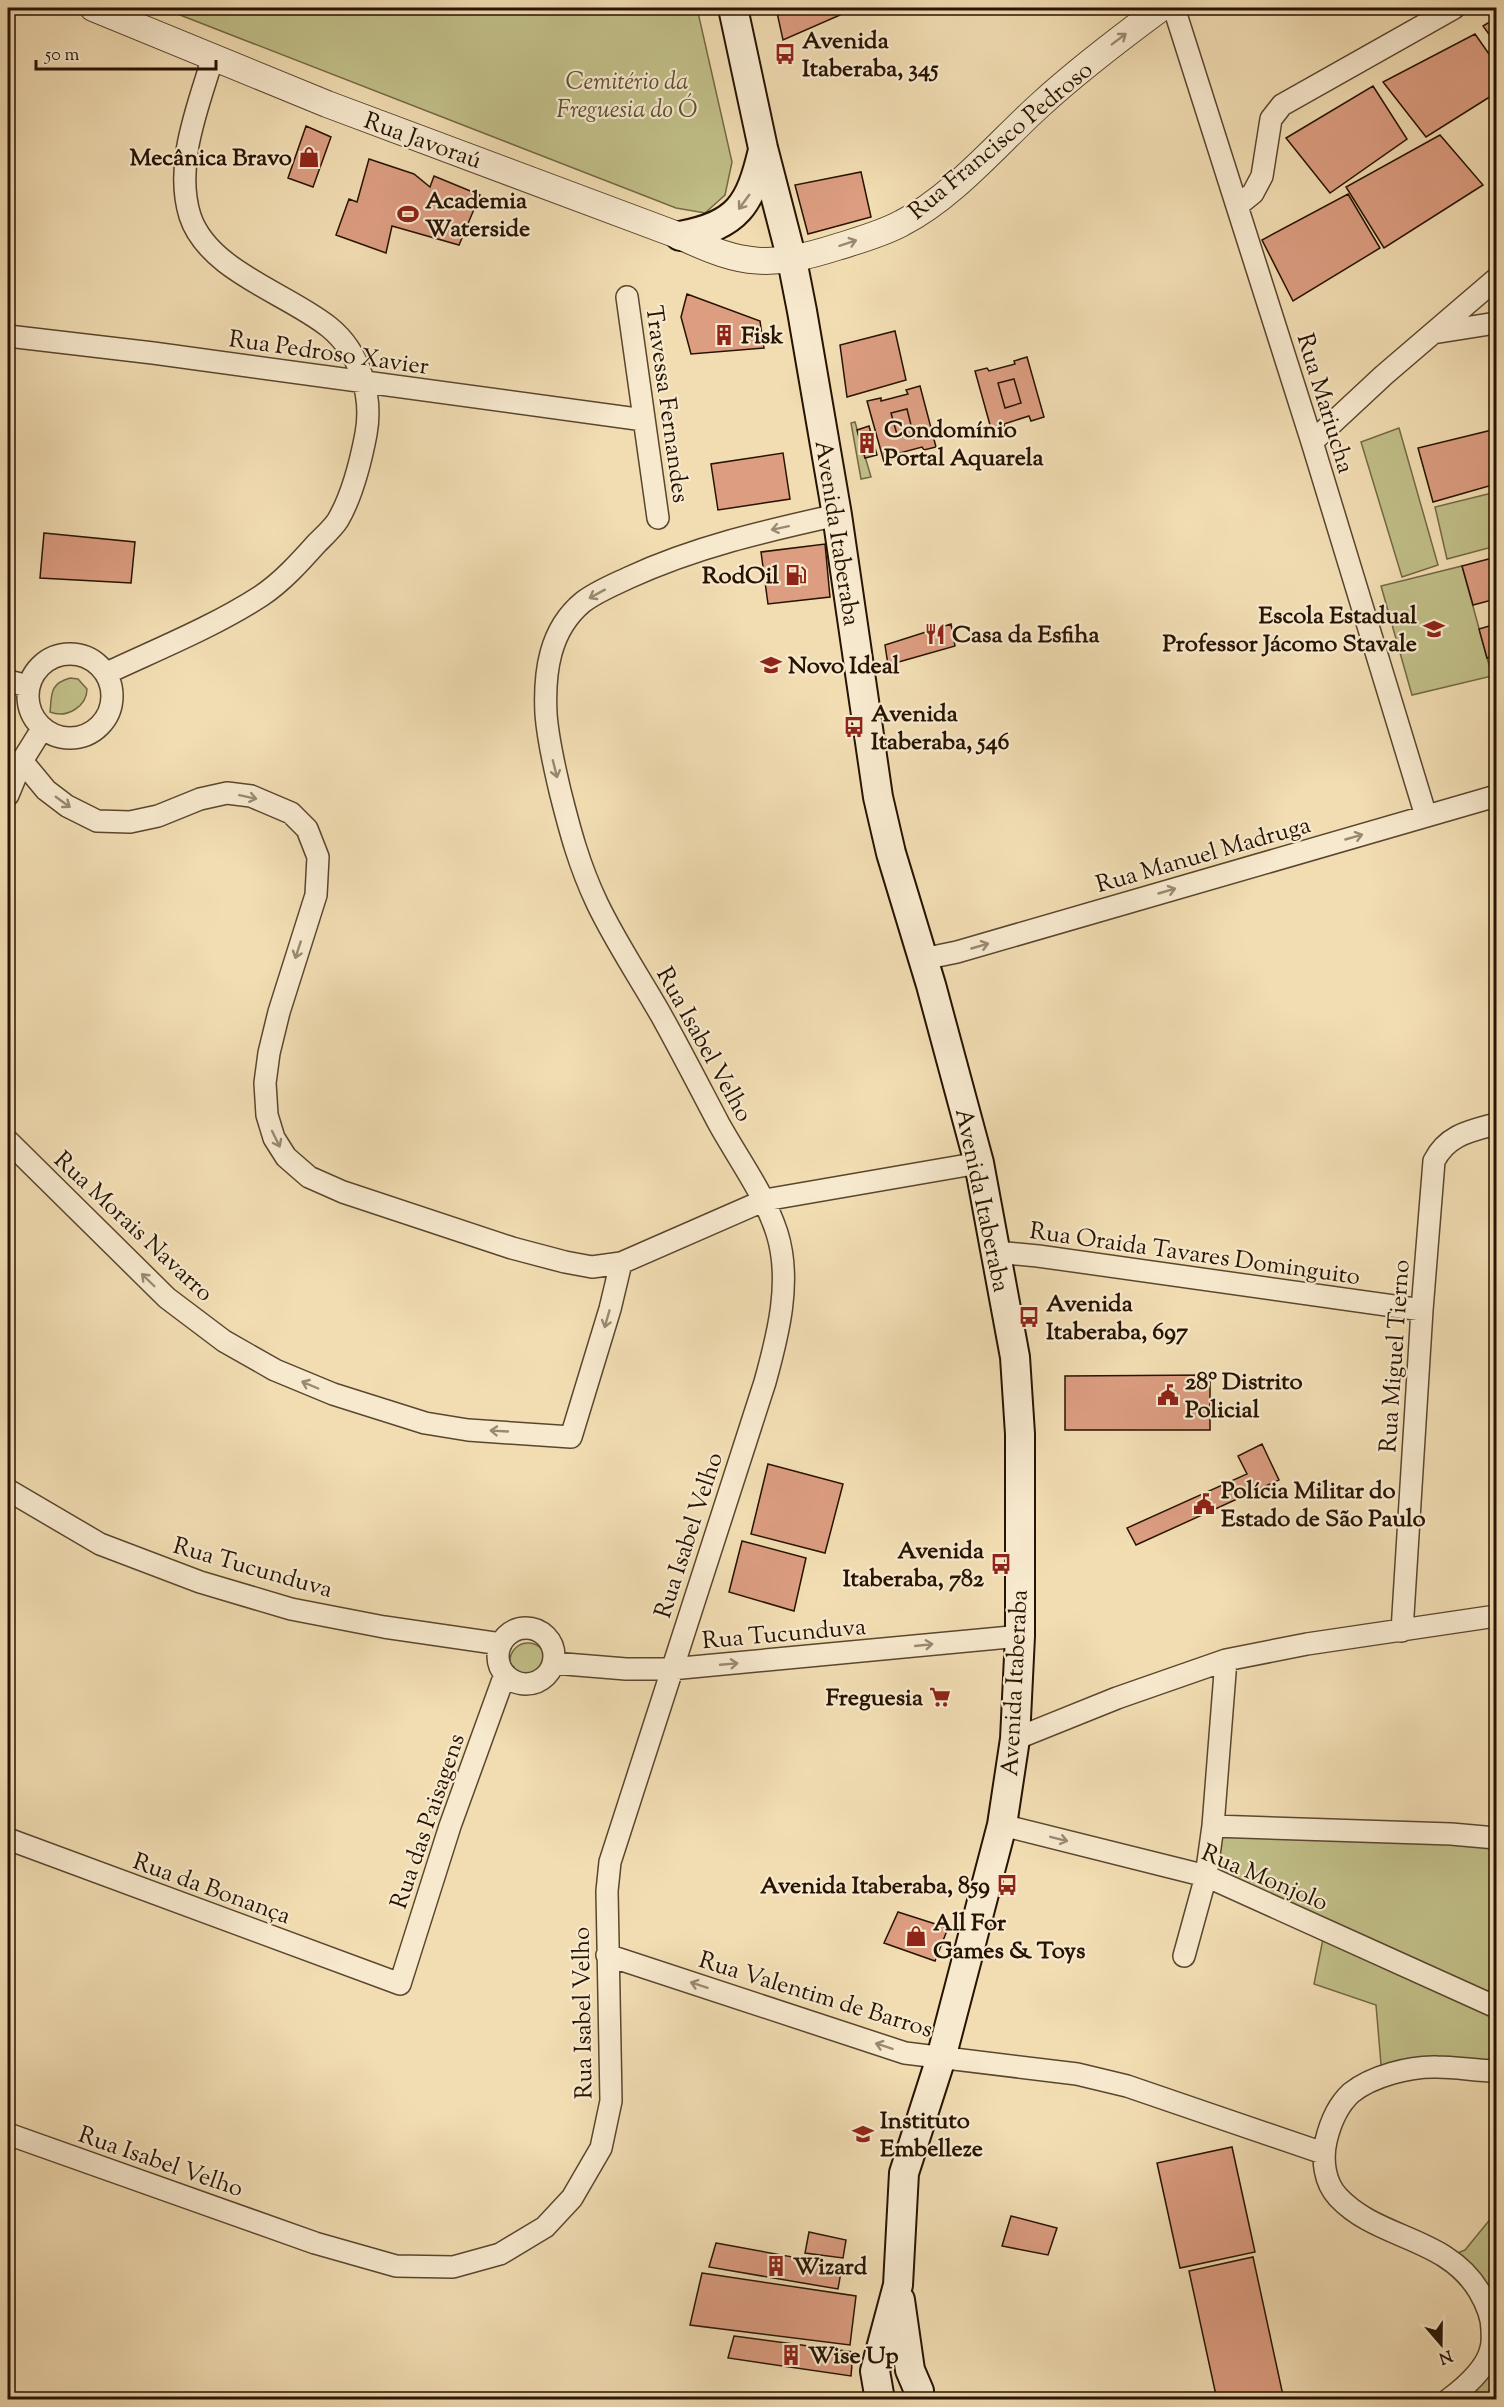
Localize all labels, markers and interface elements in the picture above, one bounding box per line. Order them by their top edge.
place label: Avenida Itaberaba, 345 [802,25,939,87]
scale bar [36,33,216,71]
one-way arrow [1110,33,1126,46]
bus stop icon: Avenida Itaberaba, 345 [773,42,797,66]
text: 50 m [44,43,80,69]
street label: Rua Francisco Pedroso [902,54,1101,229]
park label: Cemitério da Freguesia do Ó [556,66,698,128]
street label: Rua Javoraú [359,105,486,179]
place label: Mecânica Bravo [129,142,292,176]
shop icon: Mecânica Bravo [297,145,321,169]
place label: Academia Waterside [425,185,530,247]
one-way arrow [738,194,750,210]
sports icon: Academia Waterside [396,202,420,226]
one-way arrow [838,237,857,248]
street label: Travessa Fernandes [635,303,697,505]
place label: Fisk [741,320,784,354]
street label: Rua Pedroso Xavier [227,323,431,385]
building icon: Fisk [712,323,736,347]
street label: Rua Mariucha [1287,329,1362,478]
place label: Condomínio Portal Aquarela [884,414,1045,476]
building icon: Condomínio Portal Aquarela [855,431,879,455]
street label: Avenida Itaberaba [805,438,867,628]
one-way arrow [770,522,789,534]
place label: RodOil [702,560,779,594]
fuel station icon: RodOil [784,563,808,587]
one-way arrow [589,588,606,600]
place label: Escola Estadual Professor Jácomo Stavale [1163,600,1417,662]
school or university icon: Escola Estadual Professor Jácomo Stavale [1422,617,1446,641]
place label: Casa da Esfiha [952,619,1100,653]
restaurant icon: Casa da Esfiha [923,622,947,646]
place label: Novo Ideal [788,650,900,684]
school or university icon: Novo Ideal [759,653,783,677]
place label: Avenida Itaberaba, 546 [871,698,1009,760]
bus stop icon: Avenida Itaberaba, 546 [842,715,866,739]
one-way arrow [549,759,561,778]
one-way arrow [238,792,257,803]
one-way arrow [54,796,70,808]
street label: Rua Manuel Madruga [1092,809,1315,903]
one-way arrow [1344,831,1363,842]
one-way arrow [1157,885,1176,896]
one-way arrow [292,940,303,959]
one-way arrow [970,940,989,951]
street label: Rua Isabel Velho [647,961,760,1129]
street label: Avenida Itaberaba [945,1105,1017,1295]
one-way arrow [271,1129,282,1147]
street label: Rua Morais Navarro [45,1144,220,1310]
street label: Rua Oraida Tavares Dominguito [1027,1215,1362,1295]
street label: Rua Miguel Tierno [1372,1259,1420,1454]
one-way arrow [140,1272,155,1287]
place label: Avenida Itaberaba, 697 [1046,1288,1188,1350]
bus stop icon: Avenida Itaberaba, 697 [1017,1305,1041,1329]
one-way arrow [601,1309,612,1328]
place label: 28º Distrito Policial [1185,1366,1303,1428]
one-way arrow [302,1379,320,1390]
public building icon: 28º Distrito Policial [1156,1383,1180,1407]
one-way arrow [489,1426,509,1437]
street label: Rua Isabel Velho [647,1448,733,1623]
place label: Polícia Militar do Estado de São Paulo [1221,1475,1426,1537]
public building icon: Polícia Militar do Estado de São Paulo [1192,1492,1216,1516]
street label: Rua Tucunduva [169,1530,336,1608]
place label: Avenida Itaberaba, 782 [843,1535,985,1597]
bus stop icon: Avenida Itaberaba, 782 [989,1552,1013,1576]
street label: Avenida Itaberaba [994,1589,1038,1777]
street label: Rua Tucunduva [701,1611,868,1659]
one-way arrow [913,1639,933,1650]
one-way arrow [719,1658,739,1669]
place label: Freguesia [826,1682,924,1716]
supermarket icon: Freguesia [928,1685,952,1709]
street label: Rua das Paisagens [383,1729,475,1914]
one-way arrow [1049,1834,1068,1845]
street label: Rua Monjolo [1196,1837,1333,1921]
street label: Rua da Bonança [128,1846,295,1934]
place label: Avenida Itaberaba, 859 [760,1870,990,1904]
bus stop icon: Avenida Itaberaba, 859 [995,1873,1019,1897]
place label: All For Games & Toys [933,1907,1085,1969]
shop icon: All For Games & Toys [904,1924,928,1948]
street label: Rua Isabel Velho [565,1926,603,2099]
street label: Rua Valentim de Barros [694,1944,937,2048]
one-way arrow [690,1979,709,1990]
one-way arrow [875,2040,894,2051]
place label: Instituto Embelleze [880,2105,983,2167]
street label: Rua Isabel Velho [73,2119,247,2207]
school or university icon: Instituto Embelleze [851,2122,875,2146]
place label: Wizard [793,2251,868,2285]
building icon: Wizard [764,2254,788,2278]
north arrow [1411,2314,1471,2374]
place label: Wise Up [808,2340,899,2374]
building icon: Wise Up [779,2343,803,2367]
text: N [1435,2343,1455,2369]

